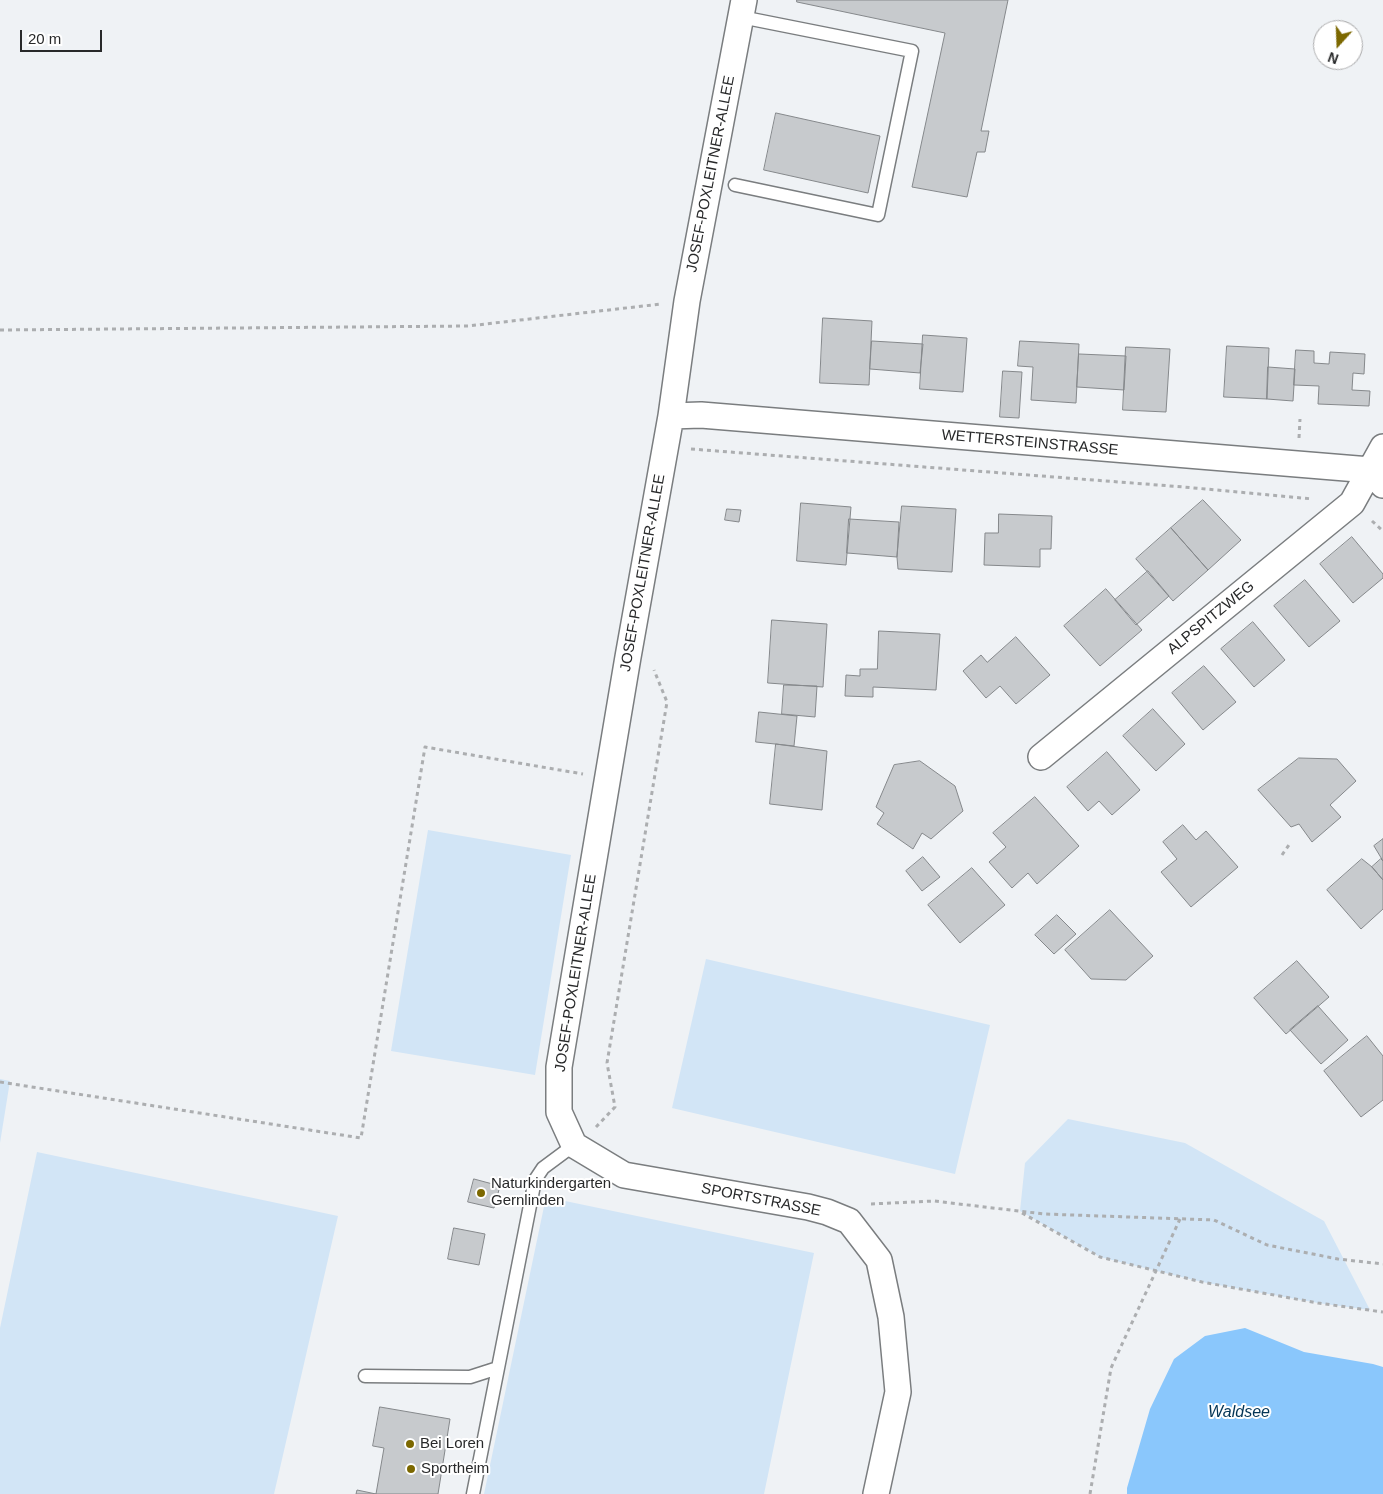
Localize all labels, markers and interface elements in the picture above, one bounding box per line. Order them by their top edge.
scale bar [22,20,105,52]
north arrow [1313,20,1363,70]
text: 20 m [28,30,61,47]
text: N [1326,49,1341,67]
street label: JOSEF-POXLEITNER-ALLEE [683,74,739,274]
street label: WETTERSTEINSTRASSE [941,426,1119,460]
street label: JOSEF-POXLEITNER-ALLEE [617,473,669,673]
street label: ALPSPITZWEG [1164,577,1258,659]
street label: JOSEF-POXLEITNER-ALLEE [551,873,601,1073]
place label: Naturkindergarten Gernlinden [491,1175,611,1210]
street label: SPORTSTRASSE [700,1180,822,1220]
marker: Naturkindergarten Gernlinden [475,1187,487,1199]
water label: Waldsee [1208,1403,1270,1423]
place label: Bei Loren [420,1435,484,1453]
marker: Bei Loren [404,1438,416,1450]
place label: Sportheim [421,1460,489,1478]
marker: Sportheim [405,1463,417,1475]

